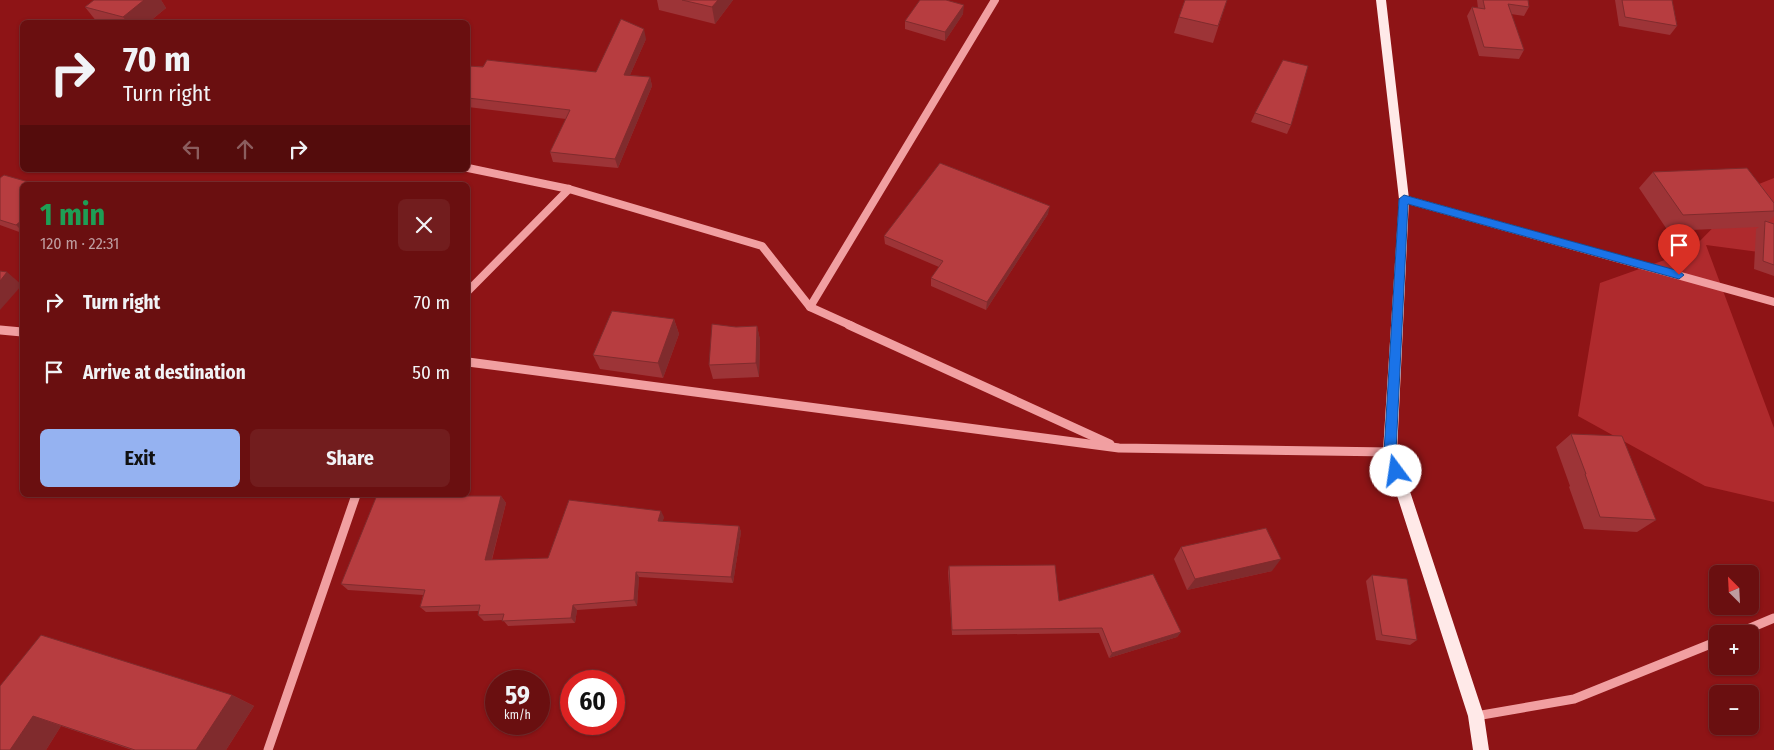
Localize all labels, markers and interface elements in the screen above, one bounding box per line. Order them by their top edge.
text: 70 m [123,38,191,80]
icon: right [40,40,105,105]
text: Turn right [123,80,211,107]
icon: left [178,135,206,163]
icon: ahead [231,135,259,163]
icon: right [284,135,312,163]
text: 1 min [40,197,105,233]
button: close [398,199,450,251]
pin [1658,224,1700,275]
icon: arrive [1665,231,1693,259]
text: 120 m · 22:31 [40,234,119,253]
icon: right [40,288,68,316]
text: Turn right [83,291,160,314]
text: 70 m [414,291,450,314]
icon: arrive [40,358,68,386]
text: Arrive at destination [83,361,246,384]
text: 50 m [412,361,450,384]
button: Exit [40,429,240,487]
button: Share [250,429,450,487]
position arrow [1369,444,1421,496]
north arrow [1709,565,1759,615]
map controls [1709,565,1759,735]
button: + [1709,625,1759,675]
speed limit sign: 60 [560,670,625,735]
text: 59 [505,681,530,711]
button: − [1709,685,1759,735]
text: km/h [504,708,531,722]

